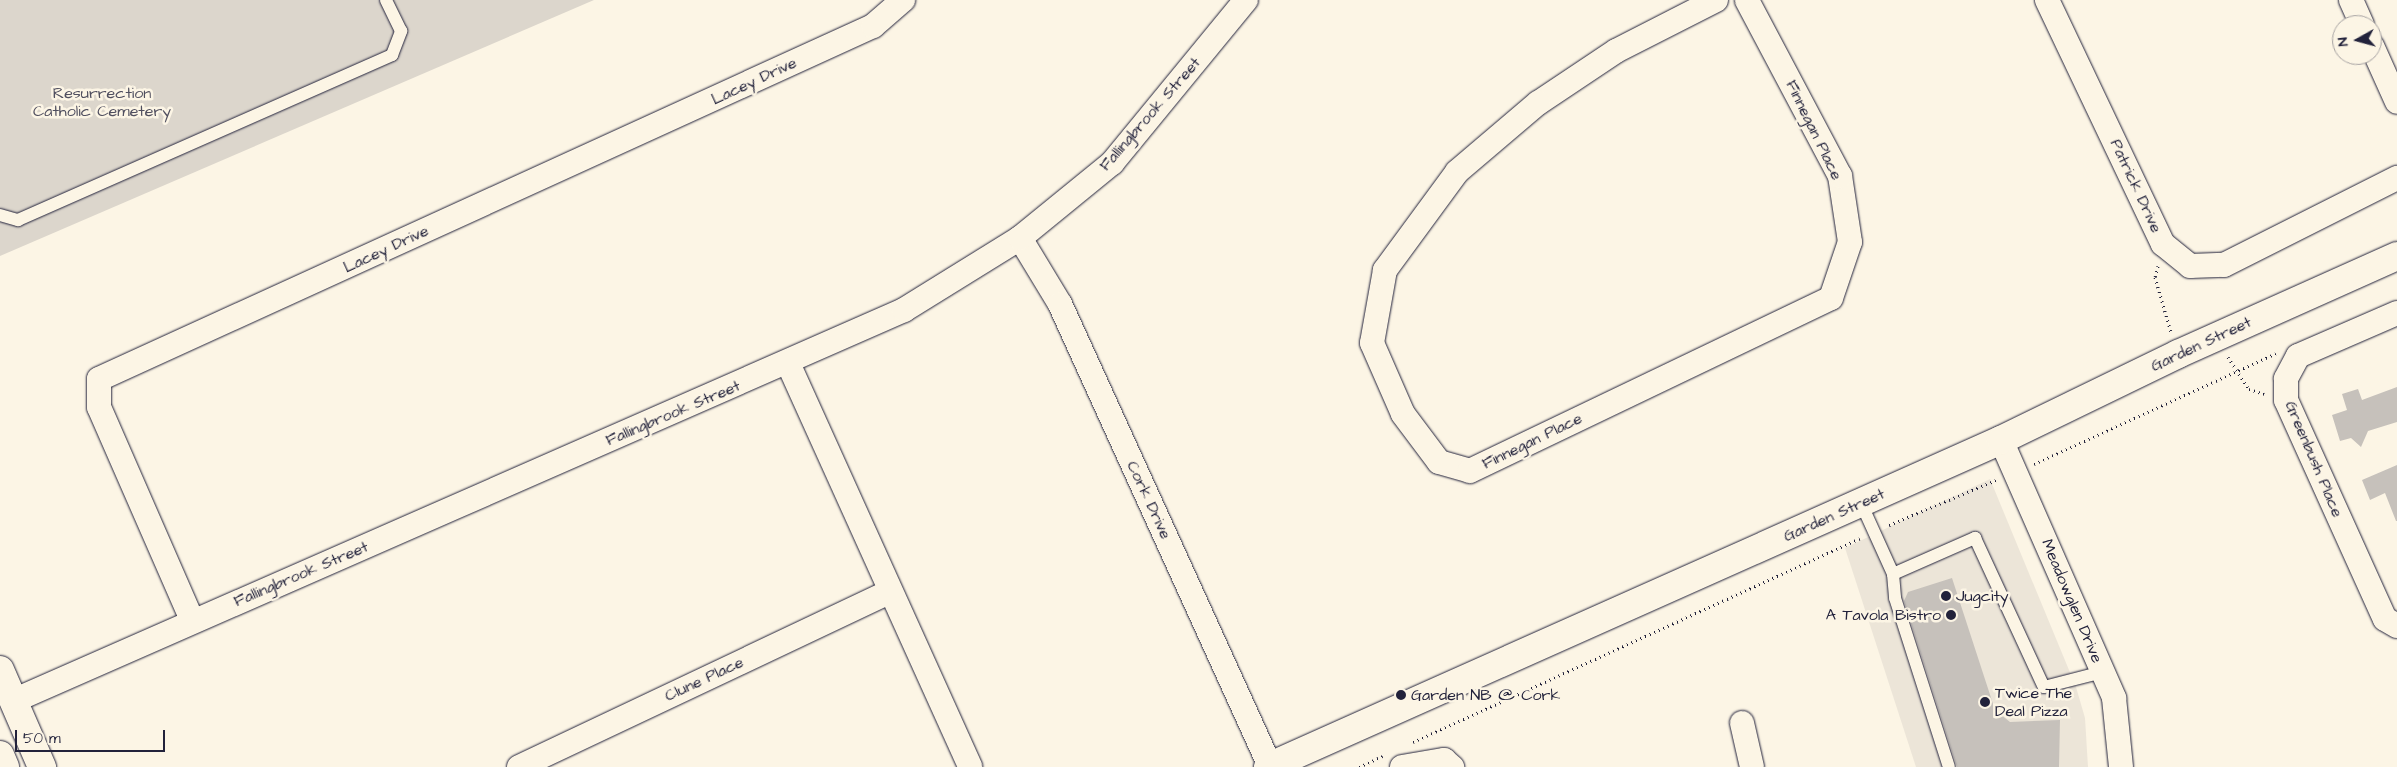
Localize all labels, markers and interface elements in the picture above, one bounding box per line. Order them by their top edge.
north arrow [2332,15,2382,65]
text: N [2333,36,2354,47]
street label: Lacey Drive [708,53,800,109]
street label: Fallingbrook Street [1095,53,1205,175]
street label: Finnegan Place [1782,77,1846,183]
park label: Resurrection Catholic Cemetery [33,83,171,121]
street label: Patrick Drive [2106,136,2166,236]
street label: Lacey Drive [340,221,432,277]
street label: Garden Street [2148,312,2254,376]
street label: Fallingbrook Street [603,376,743,450]
street label: Greenbush Place [2281,398,2347,520]
street label: Finnegan Place [1479,409,1585,473]
street label: Cork Drive [1123,458,1175,542]
street label: Garden Street [1780,484,1888,546]
street label: Meadowglen Drive [2037,536,2107,666]
street label: Fallingbrook Street [231,537,371,611]
place label: Jugcity [1956,586,2009,606]
marker: Jugcity [1940,590,1952,602]
place label: A Tavola Bistro [1826,605,1941,625]
marker: A Tavola Bistro [1945,609,1957,621]
street label: Clune Place [662,652,746,706]
place label: Twice The Deal Pizza [1995,683,2072,721]
place label: Garden NB @ Cork [1411,685,1560,705]
marker: Garden NB @ Cork [1395,689,1407,701]
marker: Twice The Deal Pizza [1979,696,1991,708]
scale bar [18,720,168,752]
text: 50 m [23,728,61,749]

